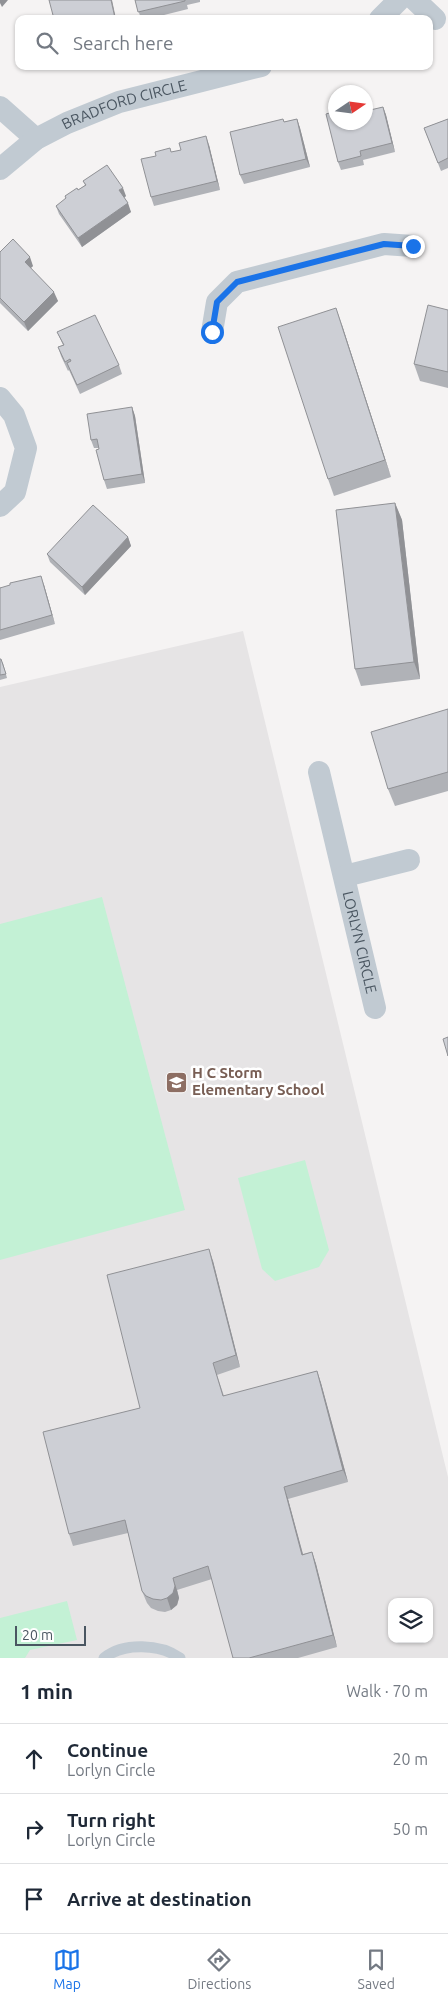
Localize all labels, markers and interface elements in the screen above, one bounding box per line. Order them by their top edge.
search box [15,15,433,70]
icon: search [33,29,61,57]
text: Search here [73,32,173,54]
street label: BRADFORD CIRCLE [59,76,188,132]
north arrow [328,85,373,130]
route end [402,235,425,258]
route start [201,321,224,344]
street label: LORLYN CIRCLE [340,889,380,995]
place label: H C Storm Elementary School [192,1064,325,1098]
school or university icon: H C Storm Elementary School [164,1070,188,1094]
map controls [388,1598,433,1643]
button: layers [388,1598,433,1643]
scale bar [15,1623,86,1646]
text: 20 m [22,1627,53,1643]
text: 1 min [20,1679,73,1703]
text: Walk · 70 m [346,1682,428,1700]
text: Continue [67,1739,148,1761]
icon: ahead [20,1745,48,1773]
text: 20 m [392,1750,428,1768]
text: Lorlyn Circle [67,1761,155,1779]
text: Turn right [67,1809,155,1831]
icon: right [20,1815,48,1843]
text: 50 m [392,1820,428,1838]
text: Lorlyn Circle [67,1831,155,1849]
icon: arrive [20,1885,48,1913]
text: Arrive at destination [67,1888,252,1910]
tab: Map [53,1946,81,1992]
tab: Directions [187,1946,251,1992]
tab: Saved [358,1946,395,1992]

